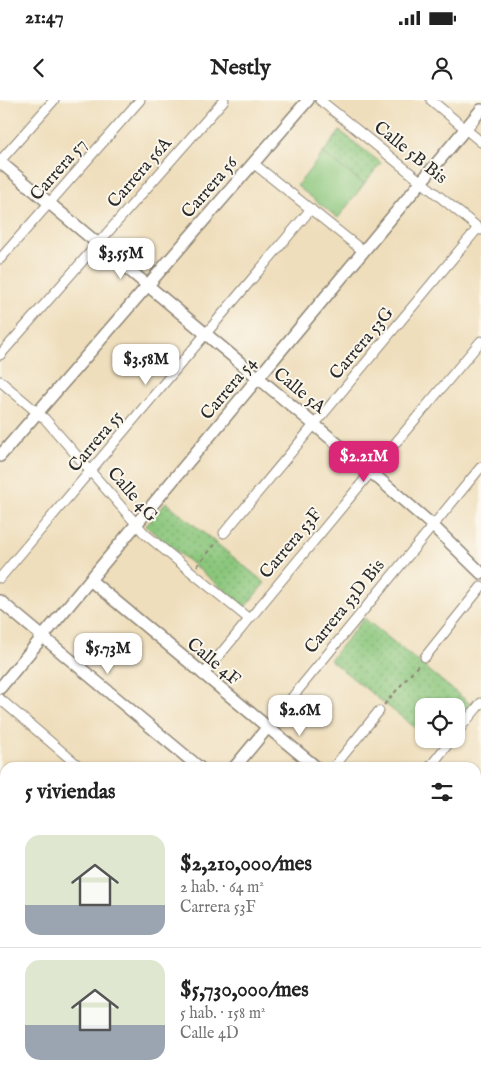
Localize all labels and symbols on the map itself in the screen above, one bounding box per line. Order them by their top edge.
street label: Calle 5B Bis [369,117,451,190]
street label: Carrera 56A [103,132,178,213]
street label: Carrera 57 [26,134,93,206]
street label: Carrera 56 [177,152,244,224]
pin: $3.55M [80,238,162,280]
street label: Carrera 53G [325,302,400,385]
pin: $3.58M [105,344,187,386]
street label: Carrera 54 [196,352,262,425]
street label: Calle 5A [268,363,331,420]
street label: Carrera 55 [64,406,129,478]
pin: $2.21M [323,440,405,483]
street label: Calle 4G [102,463,163,528]
street label: Carrera 53F [255,504,328,584]
street label: Carrera 53D Bis [300,555,390,659]
pin: $5.73M [67,632,149,675]
street label: Calle 4F [182,633,245,692]
pin: $2.6M [265,694,335,737]

